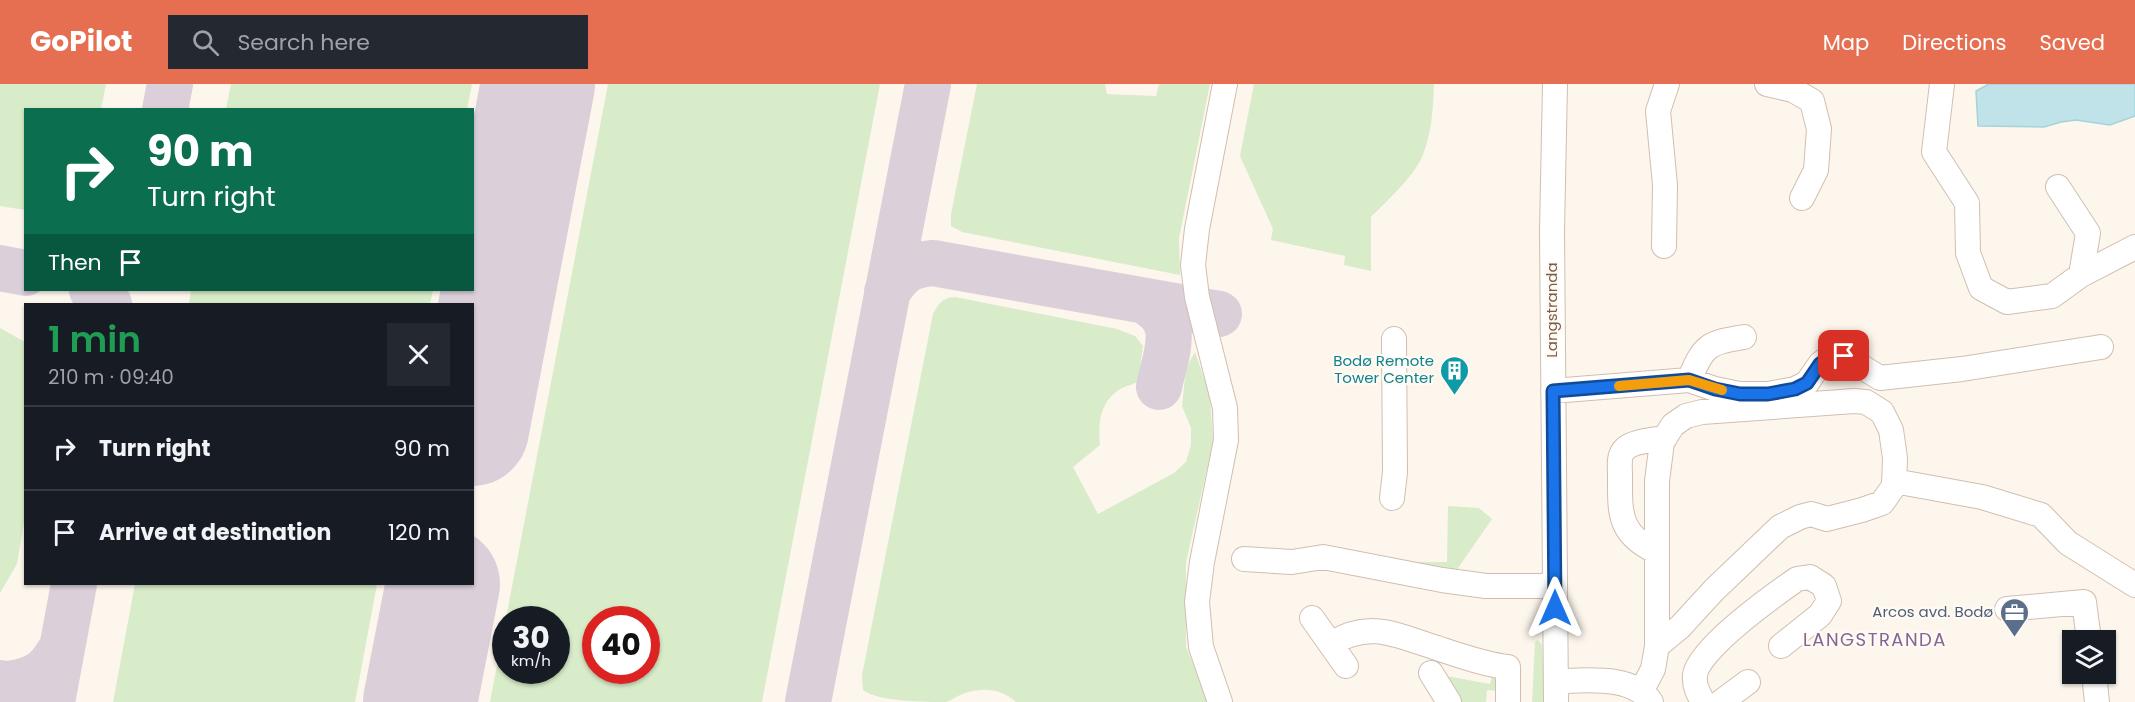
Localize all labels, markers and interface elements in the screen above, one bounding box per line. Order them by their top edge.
search box [168,15,588,69]
text: GoPilot [30,22,132,61]
icon: search [189,26,222,59]
text: Search here [237,27,370,58]
text: Map [1823,28,1869,57]
text: Directions [1902,28,2006,57]
text: Saved [2039,28,2105,57]
text: 90 m [147,122,254,181]
icon: right [48,132,126,210]
text: Turn right [147,178,276,215]
icon: arrive [114,246,147,279]
text: Then [48,247,102,278]
street label: Langstranda [1541,262,1562,358]
text: 1 min [48,314,141,365]
button: close [387,323,450,386]
pin [1818,330,1869,381]
icon: arrive [1827,339,1860,372]
place label: Bodø Remote Tower Center [1333,350,1434,388]
building icon: Bodø Remote Tower Center [1439,354,1471,396]
text: 210 m · 09:40 [48,363,174,391]
icon: right [48,432,81,465]
text: Turn right [99,433,210,464]
text: 90 m [394,433,450,464]
icon: arrive [48,516,81,549]
text: Arrive at destination [99,517,331,548]
text: 120 m [388,517,450,548]
position arrow [1523,576,1587,640]
office icon: Arcos avd. Bodø [1998,596,2030,638]
place label: Arcos avd. Bodø [1872,601,1993,622]
speed limit sign: 40 [582,606,660,684]
text: 30 [512,616,550,659]
district label: LANGSTRANDA [1803,627,1947,652]
map controls [2062,630,2116,684]
button: layers [2062,630,2116,684]
text: km/h [511,650,551,671]

